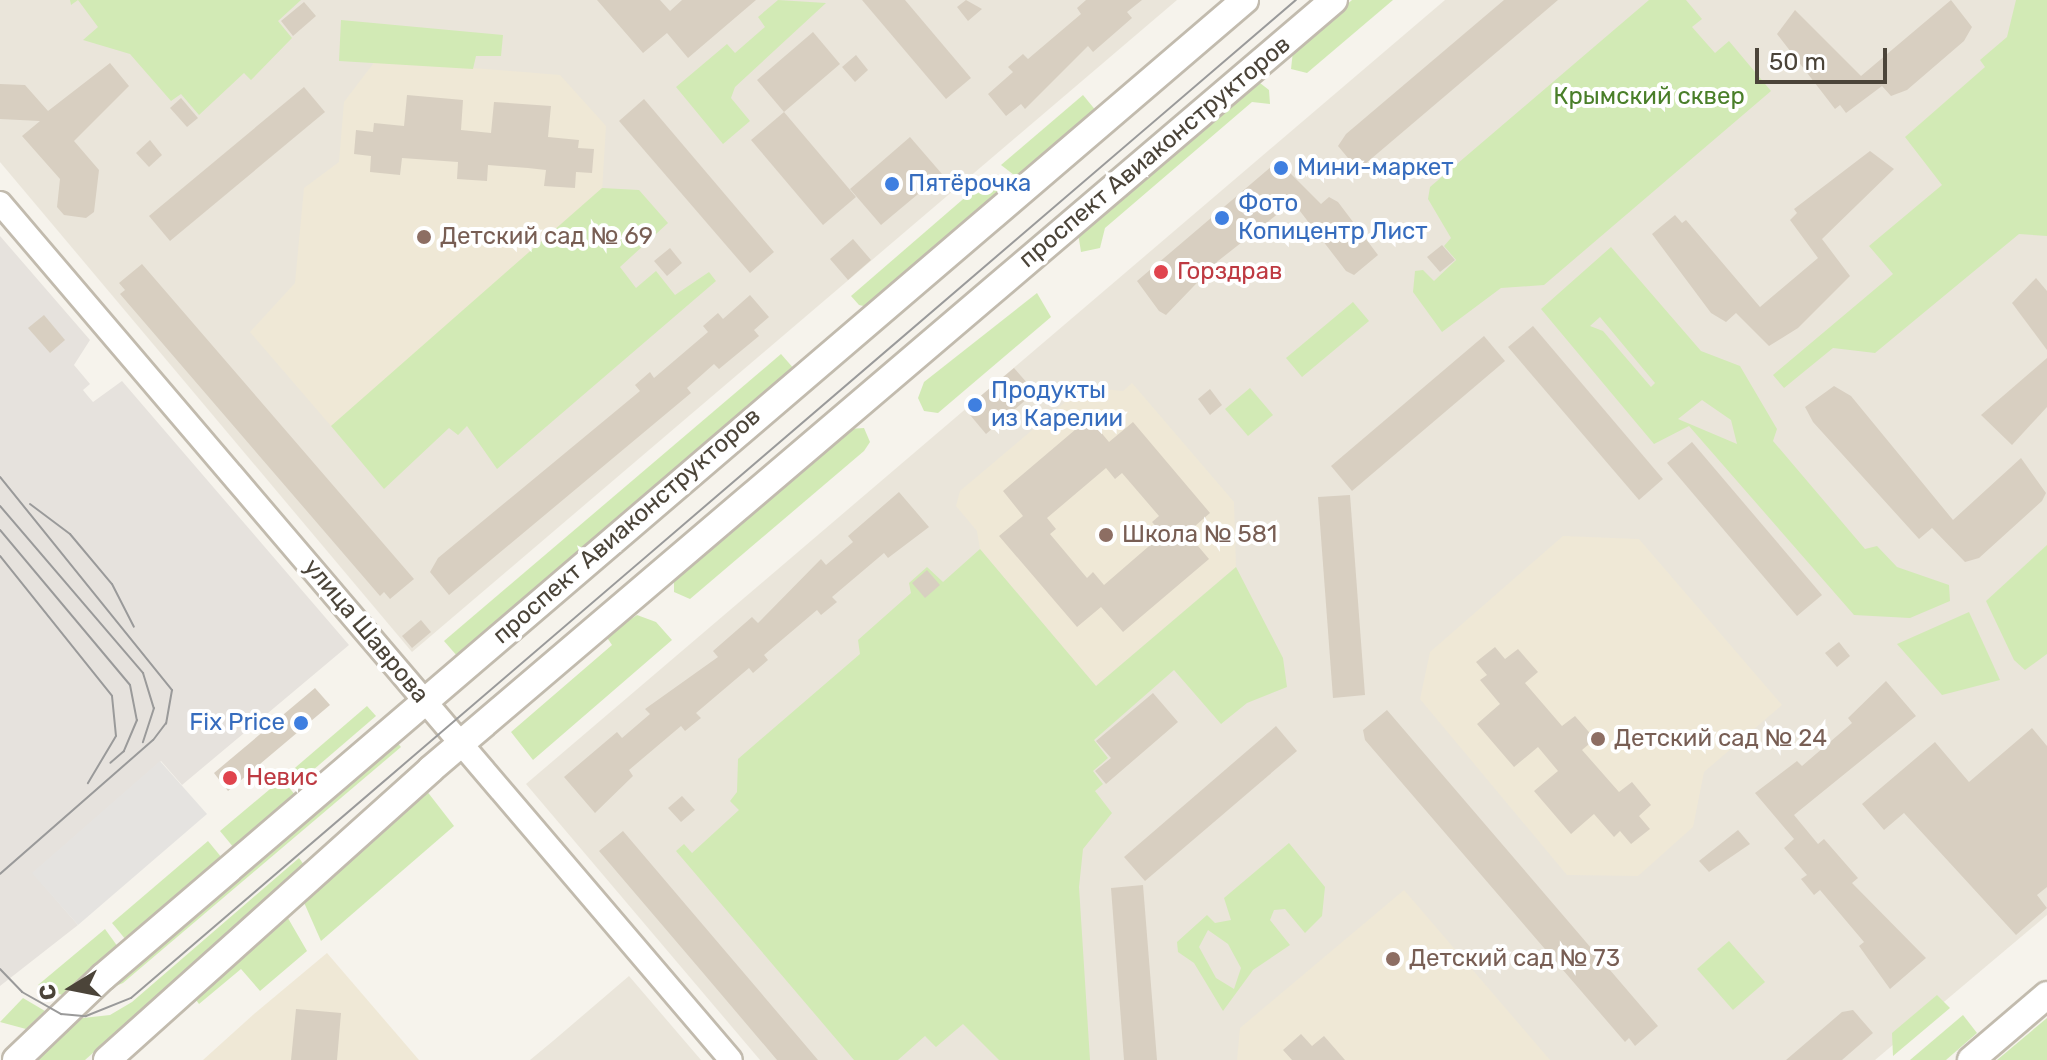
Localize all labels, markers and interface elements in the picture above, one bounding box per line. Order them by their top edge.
street label: проспект Авиаконструкторов [1013,30,1297,274]
scale bar [1759,32,1891,82]
text: 50 m [1769,48,1826,76]
park label: Крымский сквер [1553,83,1745,111]
place label: Мини-маркет [1297,154,1453,182]
marker: Мини-маркет [1272,159,1290,177]
place label: Пятёрочка [908,170,1031,198]
marker: Пятёрочка [883,175,901,193]
place label: Фото Копицентр Лист [1238,190,1428,246]
marker: Фото Копицентр Лист [1213,209,1231,227]
place label: Детский сад № 69 [440,223,653,251]
marker: Детский сад № 69 [415,228,433,246]
place label: Горздрав [1177,258,1282,286]
marker: Горздрав [1152,263,1170,281]
place label: Продукты из Карелии [991,377,1123,433]
marker: Продукты из Карелии [966,396,984,414]
street label: проспект Авиаконструкторов [487,402,767,650]
place label: Школа № 581 [1122,521,1277,549]
marker: Школа № 581 [1097,526,1115,544]
street label: улица Шаврова [297,553,435,709]
place label: Fix Price [189,709,285,737]
marker: Fix Price [292,714,310,732]
place label: Детский сад № 24 [1614,725,1827,753]
marker: Детский сад № 24 [1589,730,1607,748]
place label: Невис [246,764,318,792]
marker: Невис [221,769,239,787]
place label: Детский сад № 73 [1409,945,1620,973]
north arrow [32,948,112,1028]
marker: Детский сад № 73 [1384,950,1402,968]
text: С [33,982,63,1002]

